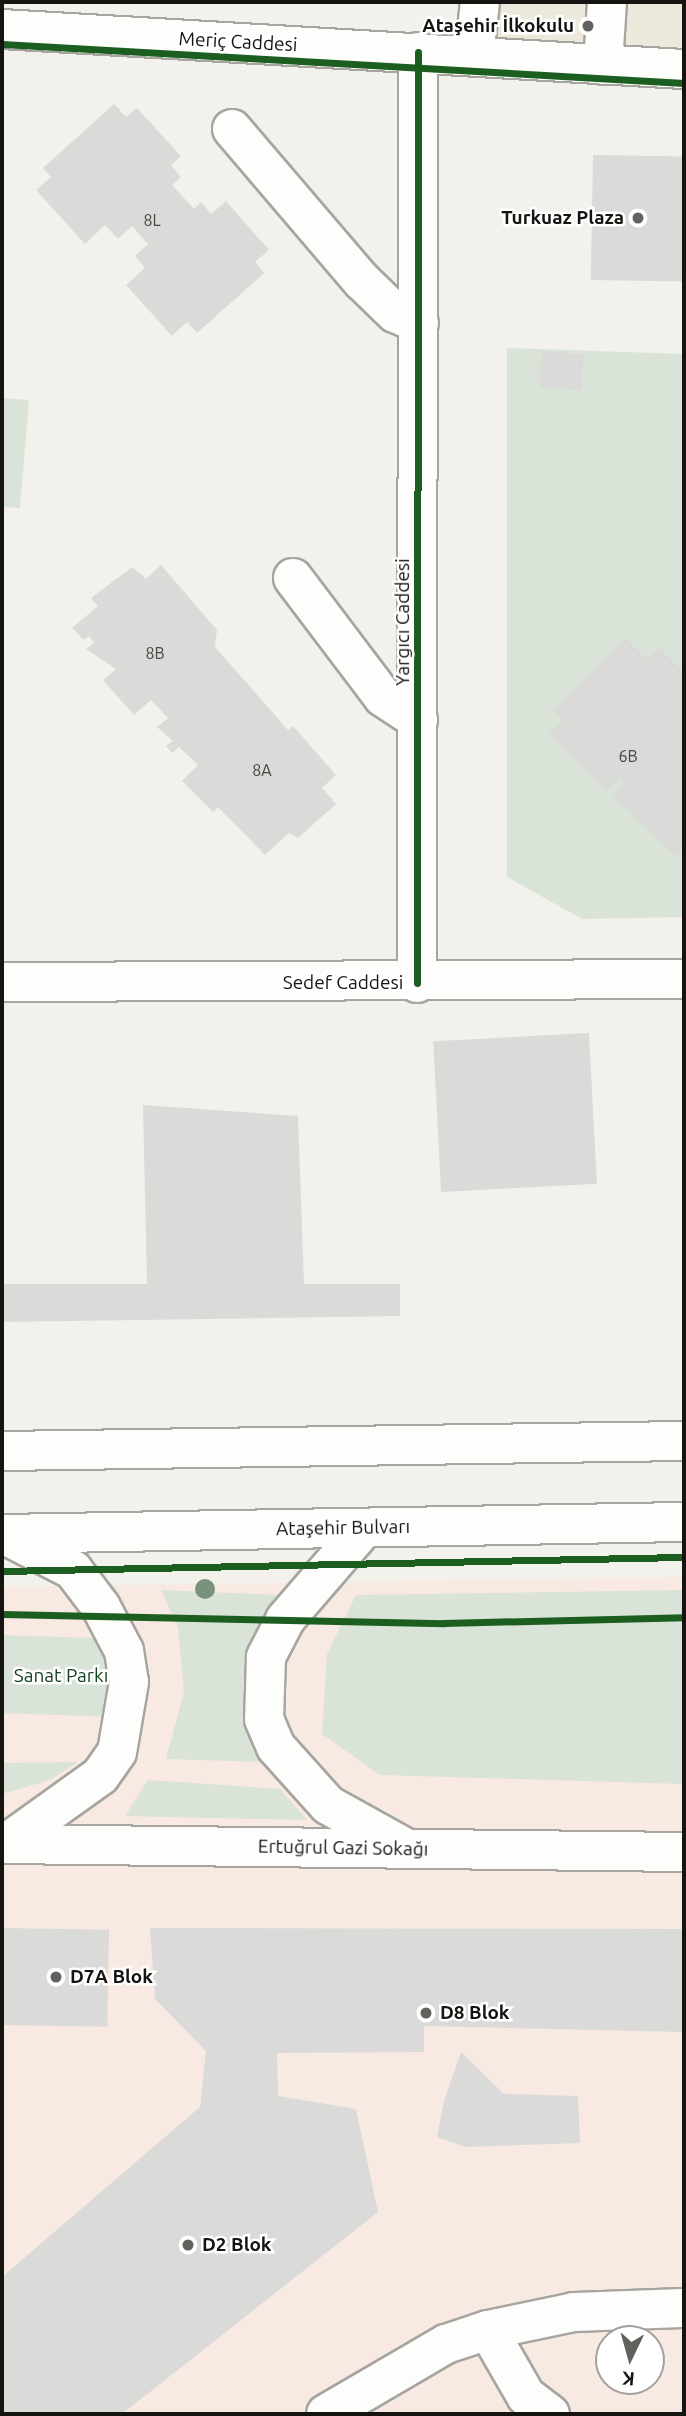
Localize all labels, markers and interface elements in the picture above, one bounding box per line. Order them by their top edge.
place label: Ataşehir İlkokulu [422,15,574,37]
marker: Ataşehir İlkokulu [580,18,596,34]
street label: Meriç Caddesi [178,28,298,56]
place label: Turkuaz Plaza [501,207,624,229]
house number: 8L [143,210,161,230]
marker: Turkuaz Plaza [630,210,646,226]
street label: Yargıcı Caddesi [392,558,414,686]
house number: 8B [145,643,165,663]
house number: 6B [618,746,638,766]
house number: 8A [252,760,272,780]
street label: Sedef Caddesi [283,972,403,994]
street label: Ataşehir Bulvarı [276,1515,410,1541]
park label: Sanat Parkı [14,1665,108,1687]
street label: Ertuğrul Gazi Sokağı [258,1835,428,1861]
place label: D7A Blok [70,1966,153,1988]
marker: D7A Blok [48,1969,64,1985]
place label: D8 Blok [440,2002,510,2024]
marker: D8 Blok [418,2005,434,2021]
place label: D2 Blok [202,2234,272,2256]
marker: D2 Blok [180,2237,196,2253]
north arrow [595,2325,665,2395]
text: K [621,2367,636,2390]

